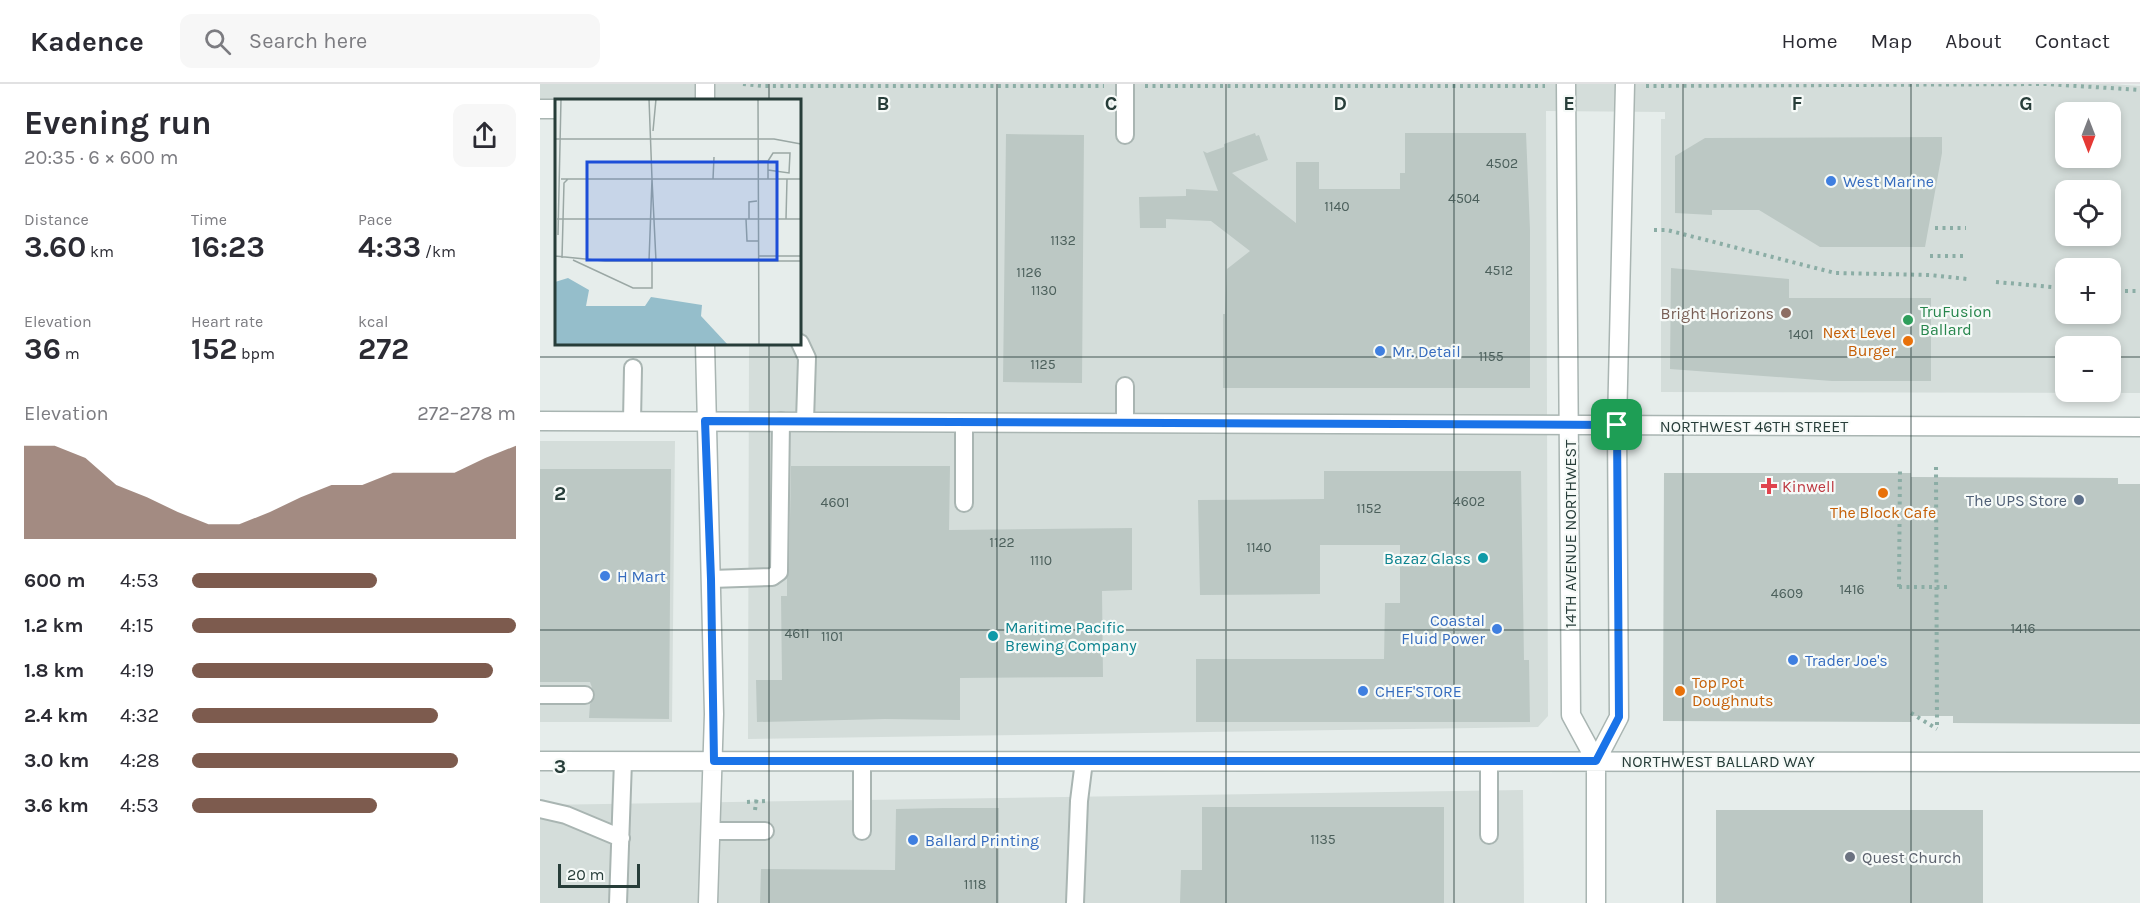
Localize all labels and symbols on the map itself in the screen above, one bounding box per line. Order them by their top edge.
text: B [877,92,889,115]
text: C [1105,92,1117,115]
text: D [1333,92,1347,115]
text: E [1563,92,1575,115]
text: F [1792,92,1803,115]
text: G [2019,92,2033,115]
inset map [555,99,801,345]
north arrow [2055,102,2121,168]
house number: 4502 [1486,155,1518,172]
place label: West Marine [1843,172,1934,191]
marker: West Marine [1824,174,1838,188]
house number: 4504 [1448,190,1480,207]
house number: 1140 [1324,198,1350,215]
house number: 1132 [1050,232,1076,249]
house number: 4512 [1485,262,1513,279]
house number: 1126 [1016,264,1042,281]
house number: 1130 [1031,282,1057,299]
place label: TruFusion Ballard [1920,302,1992,339]
place label: Bright Horizons [1661,304,1774,323]
marker: Bright Horizons [1779,306,1793,320]
marker: TruFusion Ballard [1901,313,1915,327]
place label: Next Level Burger [1822,323,1896,360]
house number: 1401 [1788,326,1814,343]
marker: Next Level Burger [1901,334,1915,348]
place label: Mr. Detail [1392,342,1461,361]
marker: Mr. Detail [1373,344,1387,358]
house number: 1155 [1478,348,1504,365]
house number: 1125 [1030,356,1056,373]
pin [1591,399,1642,450]
street label: NORTHWEST 46TH STREET [1660,417,1848,436]
street label: 14TH AVENUE NORTHWEST [1561,440,1580,628]
marker: Kinwell [1760,477,1778,495]
place label: Kinwell [1782,477,1835,496]
text: 2 [554,482,566,505]
marker: The Block Cafe [1876,486,1890,500]
place label: The UPS Store [1966,491,2067,510]
house number: 4602 [1453,493,1485,510]
marker: The UPS Store [2072,493,2086,507]
house number: 4601 [821,494,849,511]
house number: 1152 [1356,500,1382,517]
place label: The Block Cafe [1830,503,1936,522]
house number: 1122 [989,534,1015,551]
house number: 1140 [1246,539,1272,556]
place label: Bazaz Glass [1384,549,1471,568]
marker: Bazaz Glass [1476,551,1490,565]
house number: 1110 [1030,552,1052,569]
place label: H Mart [617,567,666,586]
marker: H Mart [598,569,612,583]
house number: 1416 [1839,581,1865,598]
house number: 4609 [1771,585,1803,602]
place label: Coastal Fluid Power [1401,611,1485,648]
place label: Maritime Pacific Brewing Company [1005,618,1137,655]
house number: 1416 [2010,620,2036,637]
marker: Coastal Fluid Power [1490,622,1504,636]
house number: 4611 [784,625,810,642]
house number: 1101 [821,628,843,645]
marker: Maritime Pacific Brewing Company [986,629,1000,643]
place label: Trader Joe's [1805,651,1888,670]
marker: Trader Joe's [1786,653,1800,667]
place label: Top Pot Doughnuts [1692,673,1773,710]
place label: CHEF'STORE [1375,682,1462,701]
marker: CHEF'STORE [1356,684,1370,698]
marker: Top Pot Doughnuts [1673,684,1687,698]
street label: NORTHWEST BALLARD WAY [1621,752,1815,771]
text: 3 [554,755,566,778]
place label: Ballard Printing [925,831,1039,850]
house number: 1135 [1310,831,1336,848]
marker: Ballard Printing [906,833,920,847]
place label: Quest Church [1862,848,1961,867]
marker: Quest Church [1843,850,1857,864]
scale bar [558,861,640,888]
house number: 1118 [964,876,986,893]

